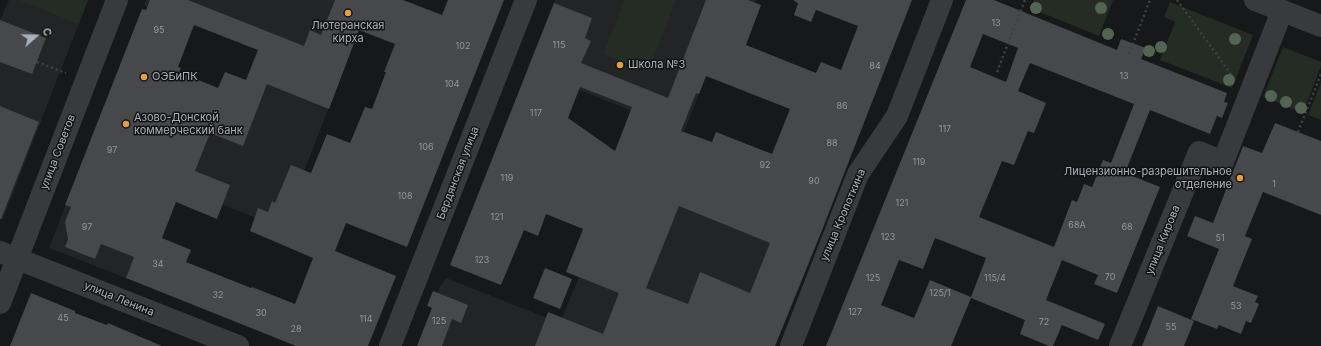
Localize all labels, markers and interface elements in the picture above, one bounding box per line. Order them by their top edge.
marker: Лютеранская кирха [343,8,353,18]
north arrow [16,16,56,56]
house number: 13 [991,18,1001,28]
place label: Лютеранская кирха [312,19,384,45]
house number: 95 [153,25,165,35]
text: С [39,26,55,38]
house number: 115 [553,40,565,50]
house number: 102 [456,41,470,51]
place label: Школа №3 [628,58,685,72]
marker: Школа №3 [615,60,625,70]
house number: 84 [869,61,881,71]
place label: ОЭБиПК [152,70,198,84]
house number: 13 [1119,71,1129,81]
marker: ОЭБиПК [139,72,149,82]
house number: 104 [444,79,460,89]
house number: 86 [836,101,848,111]
house number: 117 [530,108,542,118]
place label: Азово-Донской коммерческий банк [134,111,243,137]
street label: улица Советов [38,113,78,191]
marker: Азово-Донской коммерческий банк [121,119,131,129]
house number: 117 [939,124,951,134]
street label: Бердянская улица [434,125,482,221]
house number: 88 [826,138,838,148]
house number: 106 [419,142,433,152]
house number: 97 [107,145,117,155]
house number: 119 [913,157,925,167]
house number: 92 [759,160,771,170]
place label: Лицензионно-разрешительное отделение [1064,165,1232,191]
street label: улица Кропоткина [818,167,868,263]
house number: 119 [501,173,513,183]
marker: Лицензионно-разрешительное отделение [1235,173,1245,183]
house number: 90 [808,176,820,186]
house number: 1 [1272,179,1276,189]
house number: 108 [398,191,412,201]
house number: 121 [896,198,908,208]
street label: улица Кирова [1143,203,1183,277]
house number: 121 [491,212,503,222]
house number: 68А [1068,220,1086,230]
house number: 97 [82,222,92,232]
house number: 68 [1121,222,1133,232]
house number: 123 [881,232,895,242]
house number: 51 [1215,233,1225,243]
house number: 123 [475,255,489,265]
house number: 34 [152,259,164,269]
house number: 70 [1105,272,1115,282]
house number: 125 [866,273,880,283]
house number: 115/4 [984,273,1006,283]
street label: улица Ленина [82,279,156,319]
house number: 125/1 [929,288,951,298]
house number: 32 [212,290,224,300]
house number: 53 [1230,301,1242,311]
house number: 127 [848,307,862,317]
house number: 30 [255,308,267,318]
house number: 45 [57,313,69,323]
house number: 114 [359,314,373,324]
house number: 125 [432,316,446,326]
house number: 72 [1039,317,1049,327]
house number: 55 [1166,322,1176,332]
house number: 28 [290,324,302,334]

